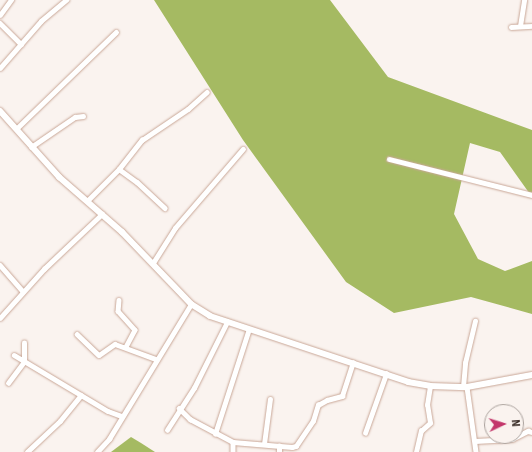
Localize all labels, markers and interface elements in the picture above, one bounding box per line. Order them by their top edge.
north arrow [484,404,524,444]
text: N [508,419,523,427]

